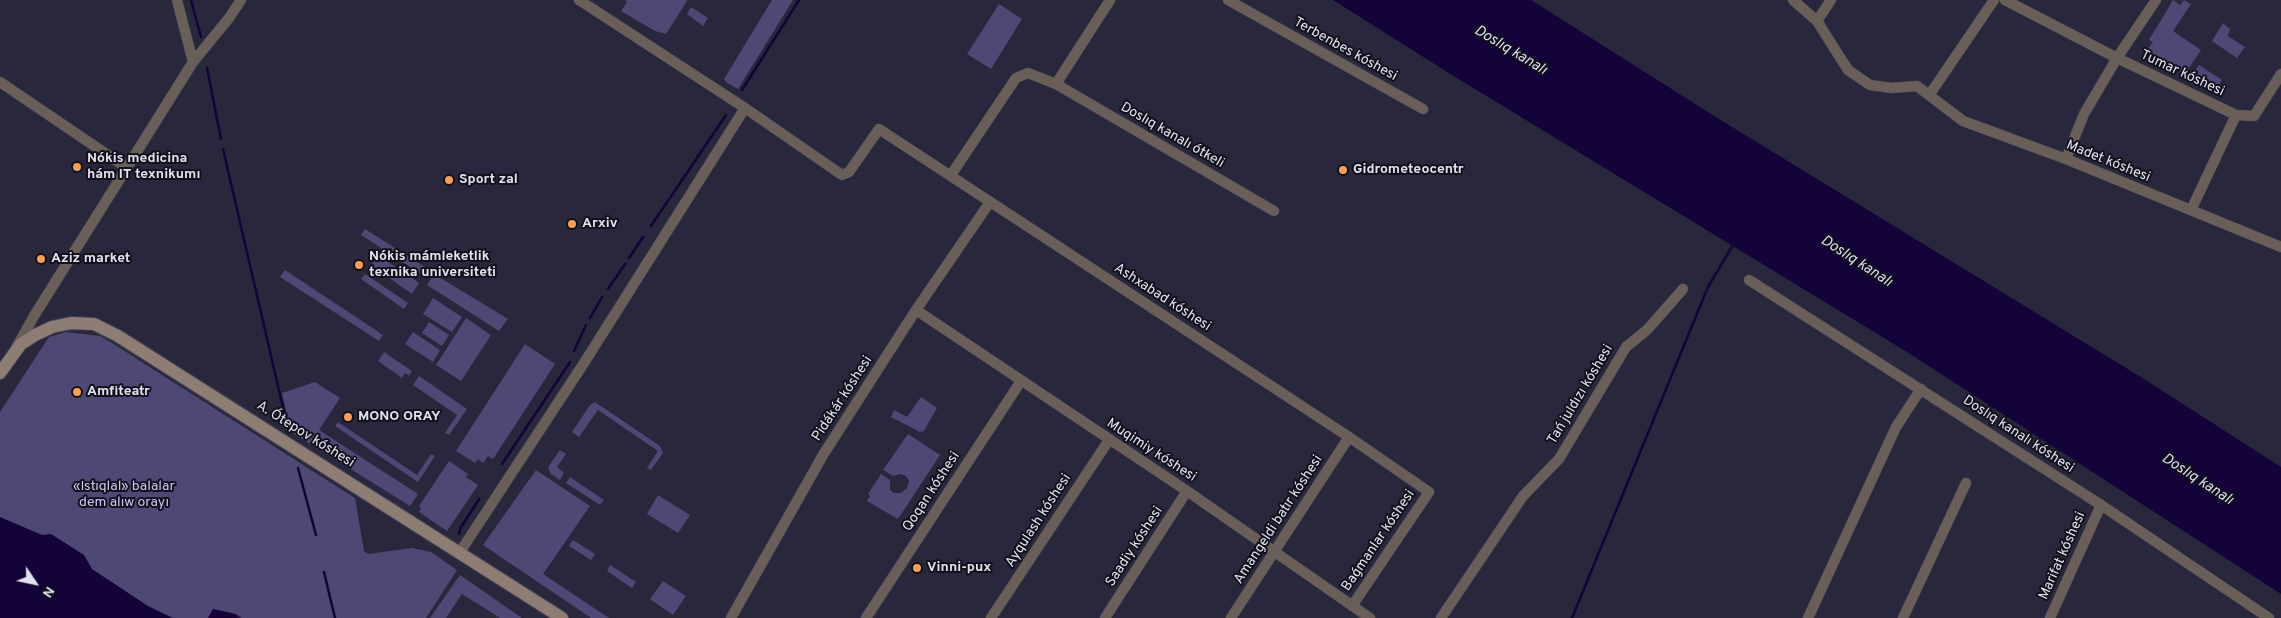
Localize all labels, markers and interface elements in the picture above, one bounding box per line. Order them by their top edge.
street label: Terbenbes kóshesi [1290,15,1400,85]
water label: Doslıq kanalı [1470,22,1550,80]
street label: Tumar kóshesi [2137,47,2227,101]
street label: Doslıq kanalı ótkeli [1117,99,1227,173]
street label: Madet kóshesi [2063,137,2153,187]
place label: Nókis medicina hám IT texnikumı [87,151,200,184]
marker: Nókis medicina hám IT texnikumı [71,161,83,173]
place label: Gidrometeocentr [1353,162,1464,178]
marker: Gidrometeocentr [1337,164,1349,176]
place label: Sport zal [459,172,518,188]
marker: Sport zal [443,174,455,186]
place label: Arxiv [582,216,618,232]
marker: Arxiv [566,218,578,230]
water label: Doslıq kanalı [1817,232,1895,292]
place label: Nókis mámleketlik texnika universiteti [369,249,496,282]
place label: Aziz market [51,251,130,267]
marker: Aziz market [35,253,47,265]
marker: Nókis mámleketlik texnika universiteti [353,259,365,271]
street label: Ashxabad kóshesi [1110,260,1214,336]
street label: Tań juldızı kóshesi [1545,342,1617,448]
street label: Pidákár kóshesi [809,353,877,445]
place label: Amfiteatr [87,384,150,400]
marker: Amfiteatr [71,386,83,398]
street label: Doslıq kanalı kóshesi [1959,393,2077,477]
street label: A. Ótepov kóshesi [253,398,357,472]
place label: MONO ORAY [358,409,441,425]
marker: MONO ORAY [342,411,354,423]
street label: Muqimiy kóshesi [1103,416,1199,486]
street label: Qoqan kóshesi [900,449,964,535]
water label: Doslıq kanalı [2158,450,2236,510]
street label: Amangeldi batır kóshesi [1231,452,1327,588]
street label: Ayqulash kóshesi [1003,471,1075,571]
park label: «Istıqlal» balalar dem alıw orayı [73,479,175,512]
street label: Baǵmanlar kóshesi [1339,487,1419,595]
street label: Saadiy kóshesi [1103,504,1167,590]
street label: Marifat kóshesi [2036,509,2090,603]
north arrow [10,558,60,608]
place label: Vinni-pux [927,560,991,576]
marker: Vinni-pux [911,562,923,574]
text: N [38,583,58,601]

